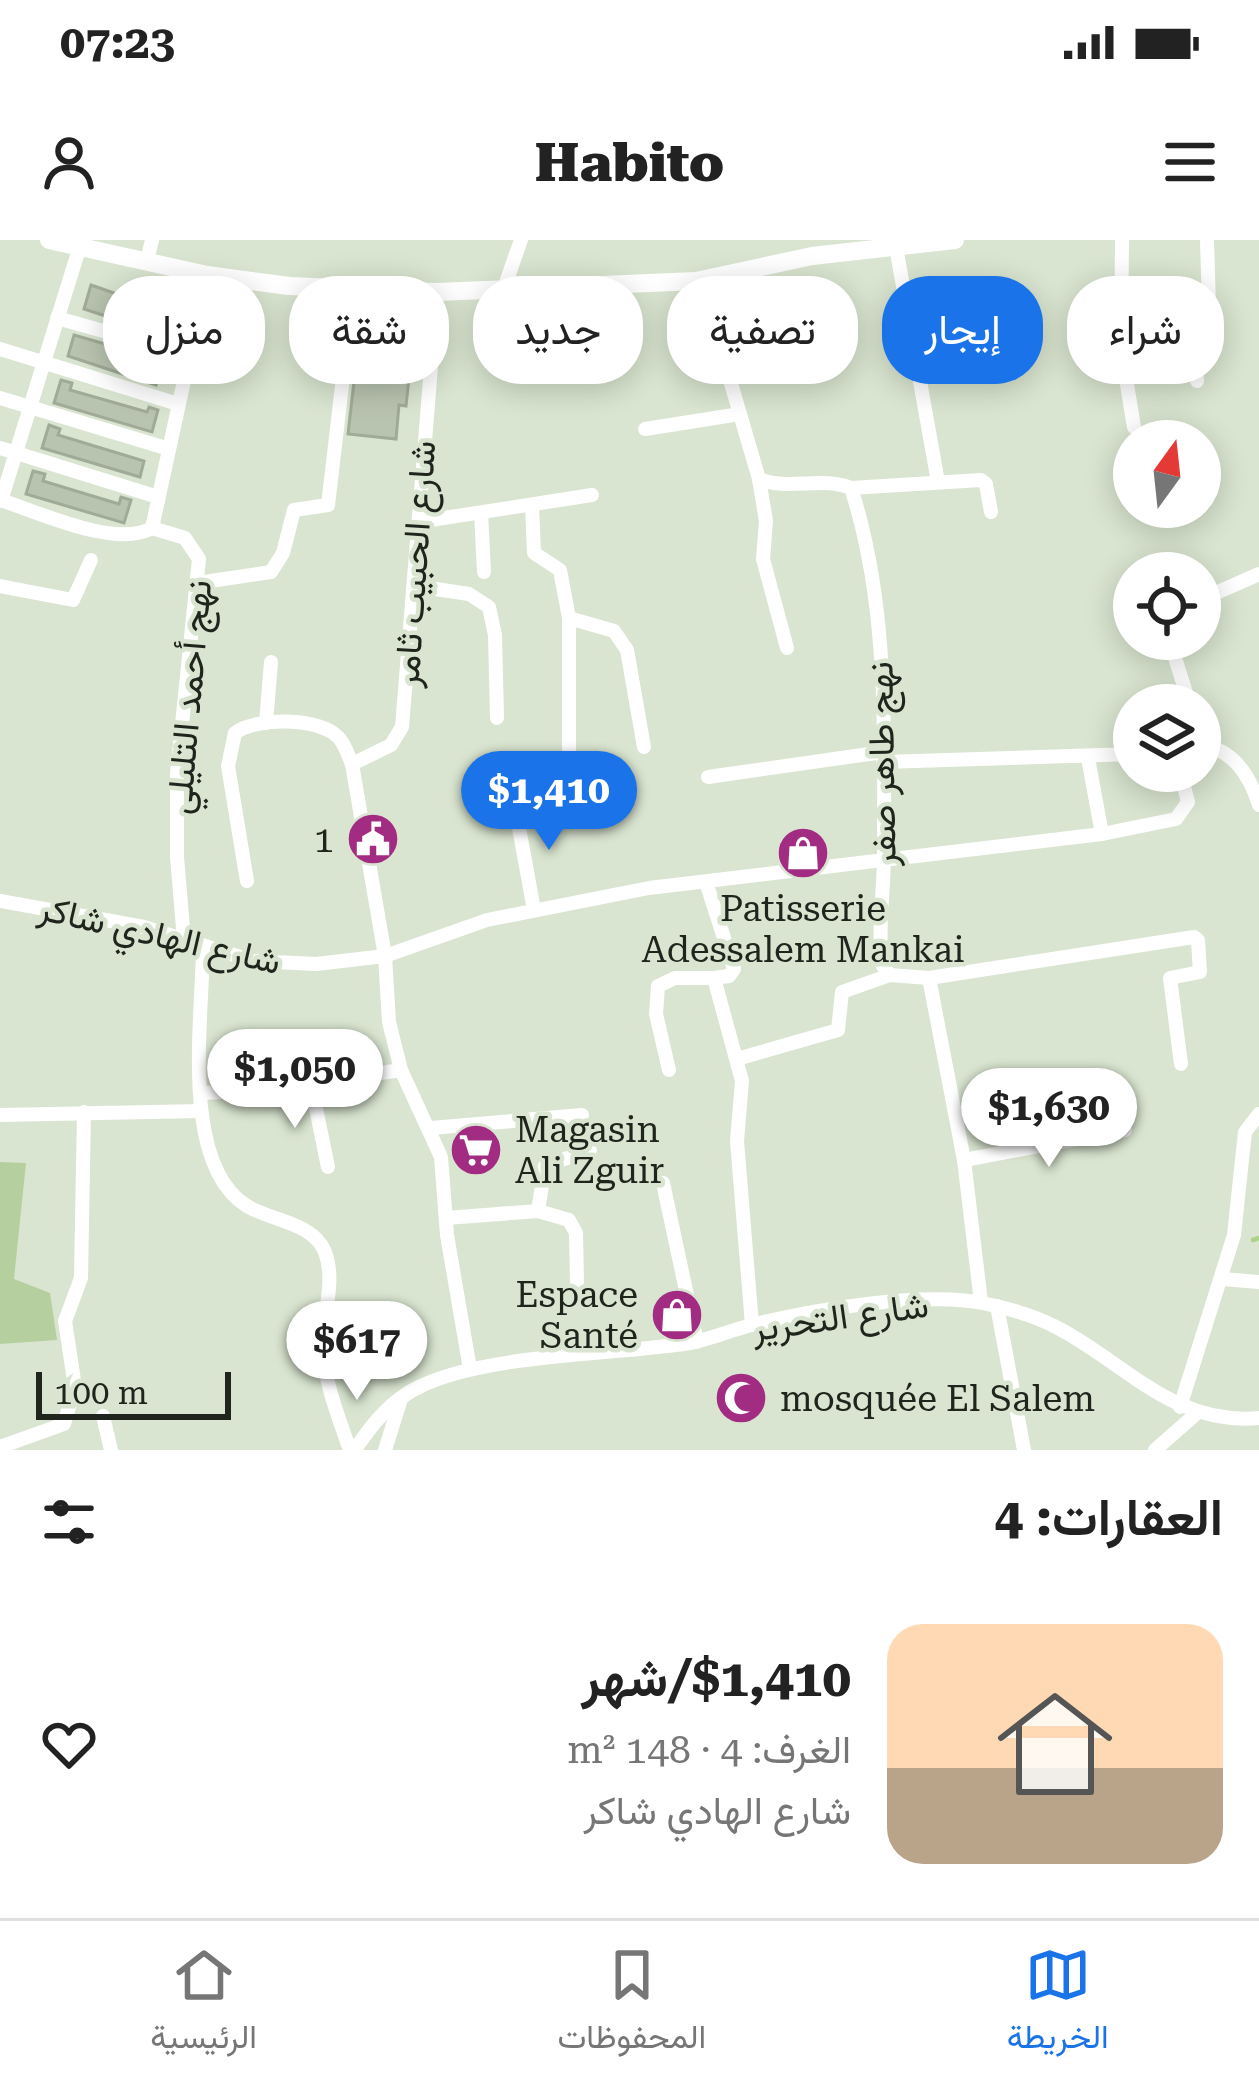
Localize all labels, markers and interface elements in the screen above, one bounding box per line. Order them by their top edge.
text: 07:23 [60,16,175,69]
icon: person [36,129,102,195]
icon: menu [1157,129,1223,195]
text: Habito [535,131,724,194]
chip: منزل [103,276,265,384]
chip: شقة [289,276,449,384]
chip: جديد [473,276,643,384]
chip: تصفية [667,276,858,384]
chip: إيجار [882,276,1043,384]
chip: شراء [1067,276,1224,384]
north arrow [1113,420,1221,528]
map controls [1113,420,1221,792]
street label: شارع الحبيب ثامر [385,439,448,690]
button: locate [1113,552,1221,660]
street label: نهج أحمد التليلي [158,578,228,817]
street label: نهج طاهر صفر [859,661,909,868]
button: layers [1113,684,1221,792]
pin: $1,410 [451,751,647,853]
text: $1,410 [488,767,610,813]
public building icon: 1 [345,811,401,867]
place label: 1 [314,819,334,861]
shop icon: Patisserie Adessalem Mankai [775,825,831,881]
street label: شارع الهادي شاكر [32,887,285,991]
place label: Patisserie Adessalem Mankai [642,888,964,971]
pin: $1,050 [197,1029,393,1131]
text: $1,050 [234,1045,356,1091]
pin: $1,630 [951,1068,1147,1170]
text: $1,630 [988,1084,1110,1130]
place label: Magasin Ali Zguir [515,1109,664,1192]
supermarket icon: Magasin Ali Zguir [448,1122,504,1178]
place label: Espace Santé [515,1274,638,1357]
street label: شارع التحرير [748,1284,932,1353]
shop icon: Espace Santé [649,1287,705,1343]
pin: $617 [286,1301,428,1403]
text: $617 [313,1317,401,1363]
scale bar [36,1366,231,1419]
mosque icon: mosquée El Salem [713,1370,769,1426]
text: 100 m [54,1373,148,1412]
place label: mosquée El Salem [780,1378,1095,1420]
text: العقارات: 4 [995,1488,1223,1547]
icon: filters [36,1489,102,1555]
text: $1,410/شهر [582,1649,851,1708]
icon: home [983,1672,1127,1816]
icon: heart [36,1711,102,1777]
text: الغرف: 4 · 148 m² [567,1727,851,1773]
text: شارع الهادي شاكر [583,1788,851,1834]
tab: الرئيسية [150,1942,257,2066]
tab: المحفوظات [558,1942,706,2066]
tab: الخريطة [1007,1942,1109,2066]

